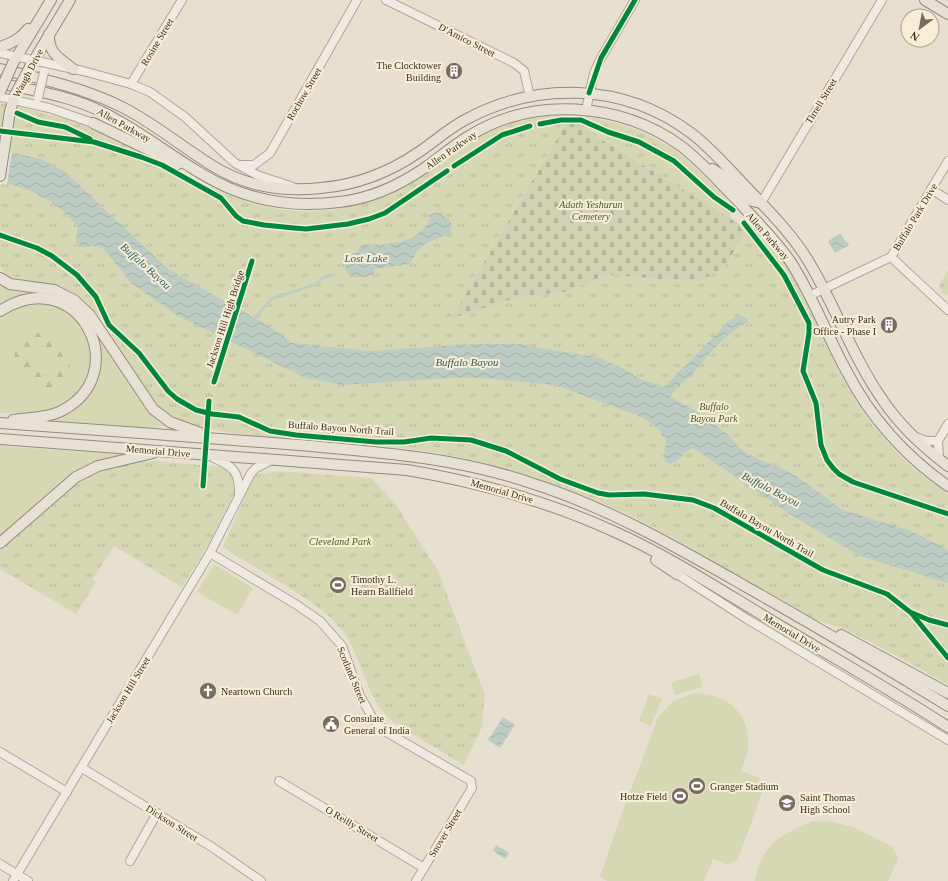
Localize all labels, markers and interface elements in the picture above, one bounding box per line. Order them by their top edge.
north arrow [900,8,940,48]
street label: Rosine Street [138,16,176,68]
street label: D'Amico Street [437,21,497,59]
text: N [908,29,921,44]
street label: Waugh Drive [11,46,46,99]
place label: The Clocktower Building [376,60,442,83]
building icon: The Clocktower Building [444,61,464,81]
street label: Rochow Street [284,65,324,122]
street label: Tirrell Street [803,76,839,126]
street label: Allen Parkway [95,106,153,144]
street label: Allen Parkway [423,128,479,172]
street label: Buffalo Park Drive [891,181,940,253]
park label: Adath Yeshurun Cemetery [558,199,623,222]
street label: Allen Parkway [744,210,792,262]
water label: Buffalo Bayou [118,240,174,292]
water label: Lost Lake [343,252,388,264]
street label: Jackson Hill High Bridge [204,268,246,369]
place label: Autry Park Office - Phase I [813,314,876,337]
building icon: Autry Park Office - Phase I [879,315,899,335]
water label: Buffalo Bayou [435,356,499,368]
park label: Buffalo Bayou Park [690,401,738,424]
street label: Buffalo Bayou North Trail [288,419,395,437]
street label: Memorial Drive [125,443,191,459]
water label: Buffalo Bayou [740,469,802,509]
street label: Memorial Drive [469,477,535,505]
street label: Buffalo Bayou North Trail [718,497,816,559]
park label: Cleveland Park [309,536,372,547]
place label: Timothy L. Hearn Ballfield [351,574,413,597]
sports icon: Timothy L. Hearn Ballfield [328,575,348,595]
street label: Memorial Drive [761,612,823,655]
street label: Scotland Street [335,645,369,705]
street label: Jackson Hill Street [104,655,152,725]
church icon: Neartown Church [198,681,218,701]
place label: Neartown Church [221,686,292,697]
place label: Consulate General of India [344,713,410,736]
public building icon: Consulate General of India [321,714,341,734]
sports icon: Granger Stadium [687,776,707,796]
place label: Granger Stadium [710,781,779,792]
sports icon: Hotze Field [670,786,690,806]
place label: Hotze Field [620,791,667,802]
place label: Saint Thomas High School [800,792,855,815]
school or university icon: Saint Thomas High School [777,793,797,813]
street label: Dickson Street [144,803,200,843]
street label: O Reilly Street [323,804,381,844]
street label: Snover Street [426,807,464,859]

